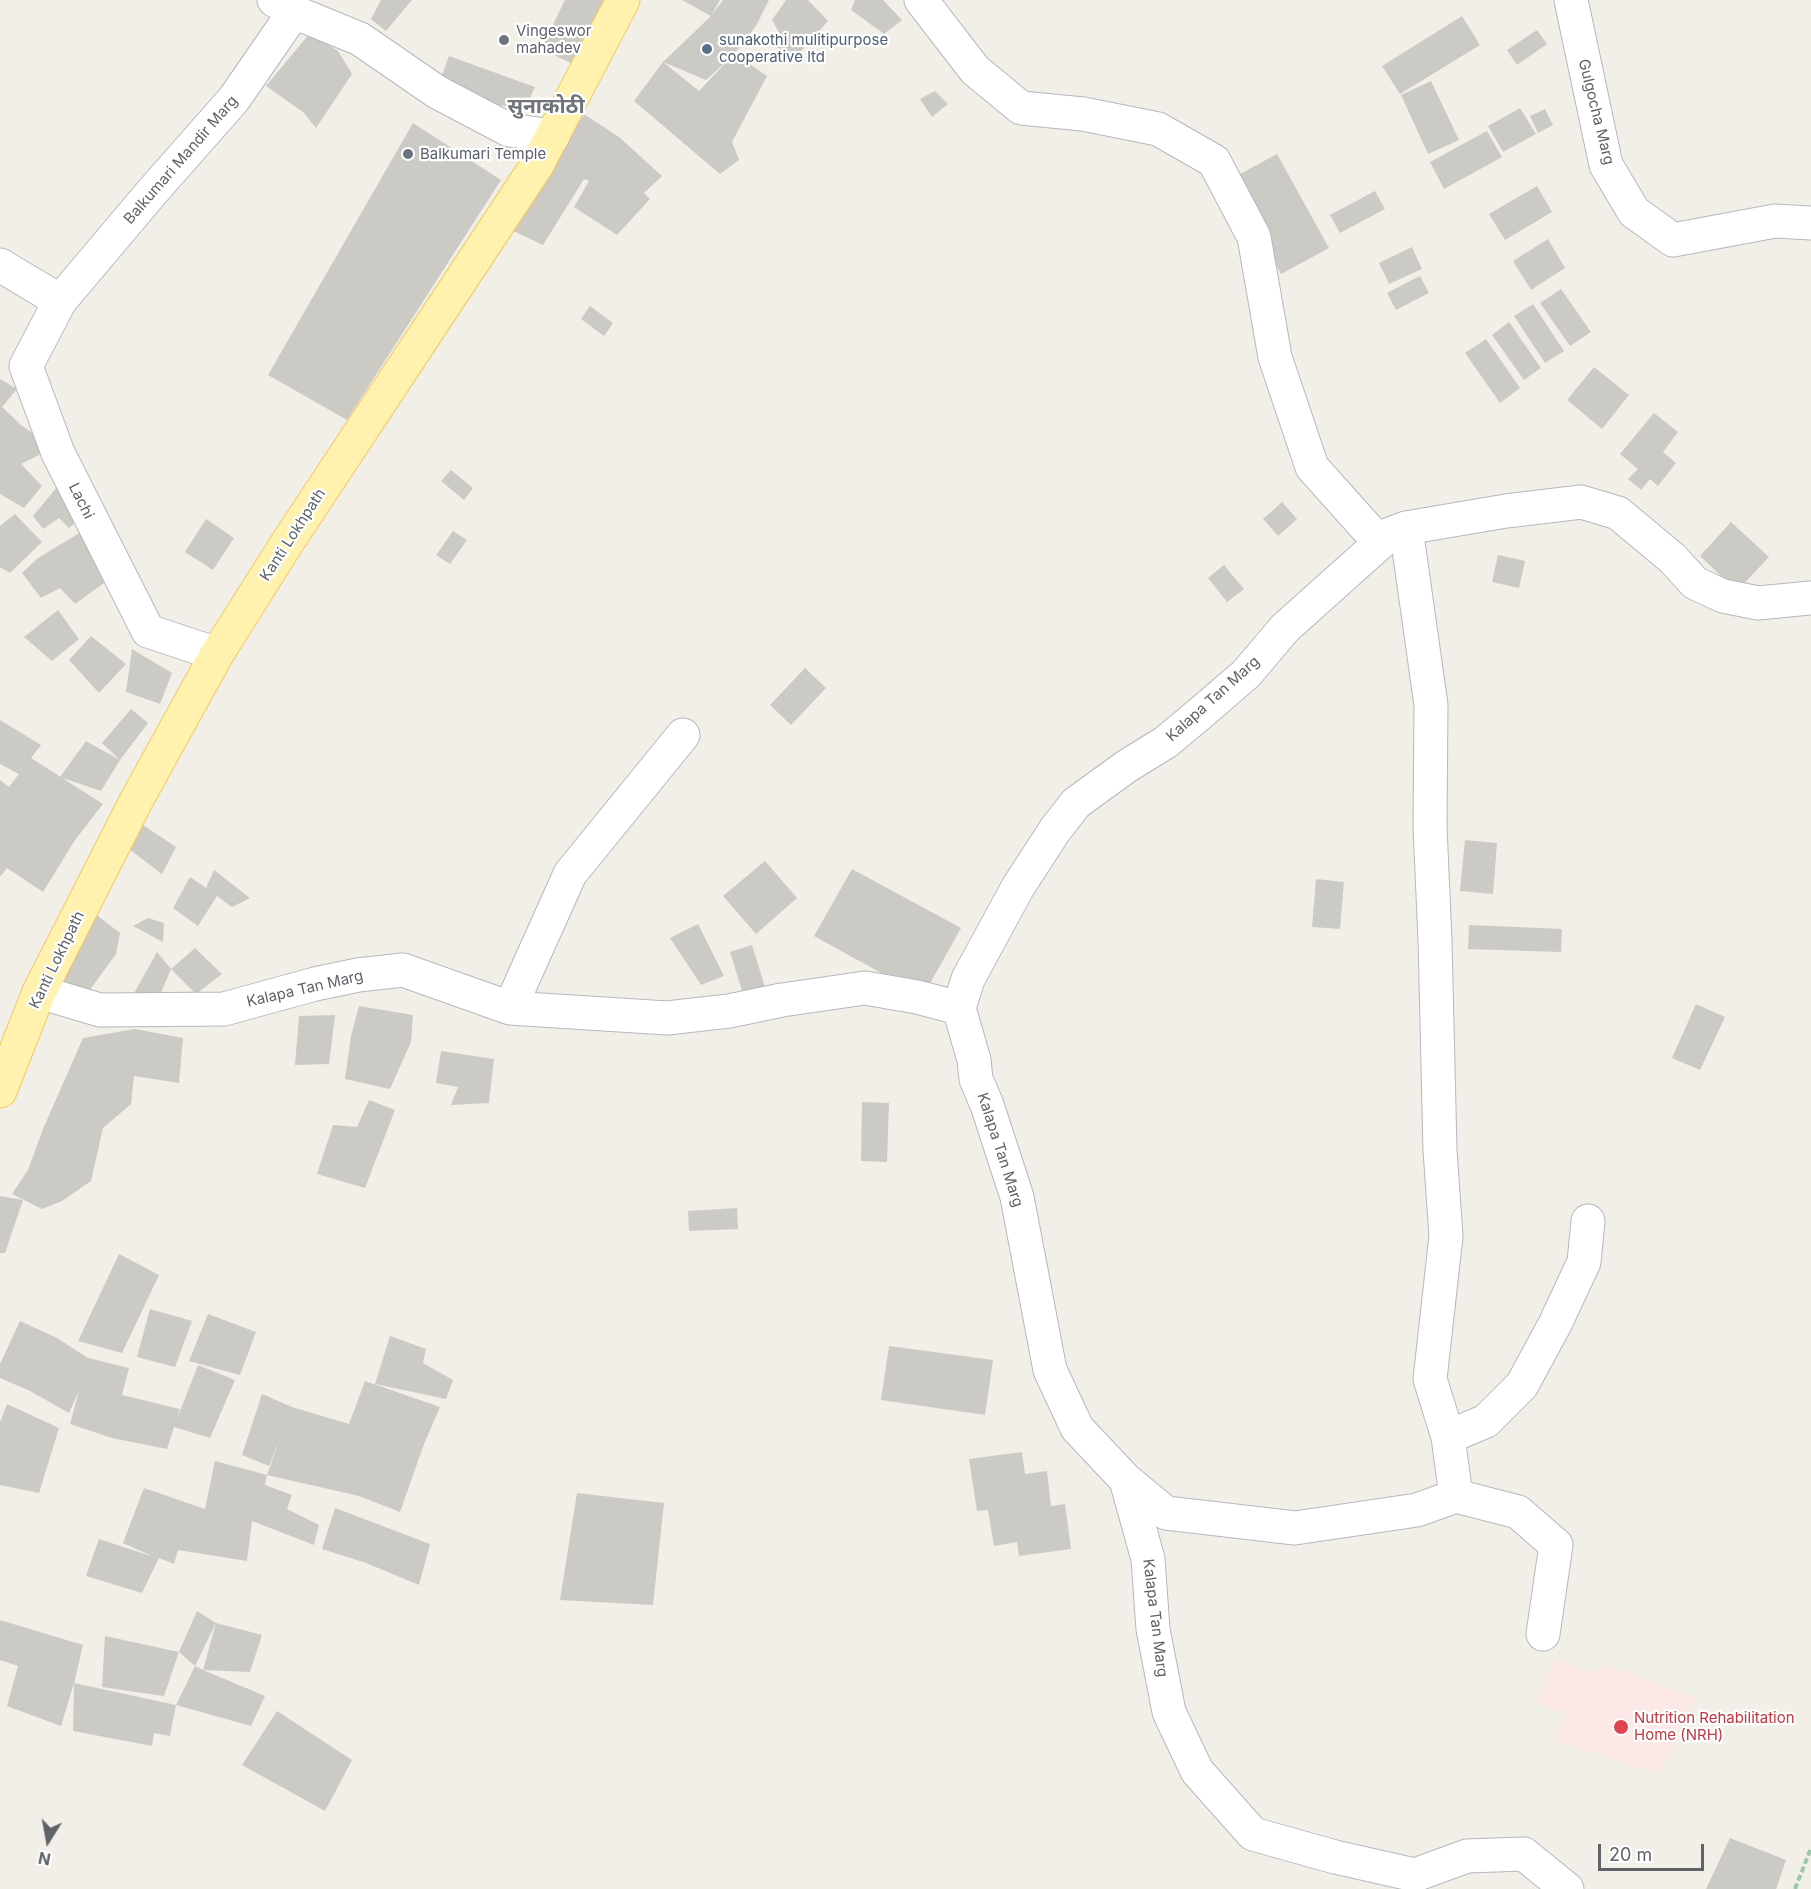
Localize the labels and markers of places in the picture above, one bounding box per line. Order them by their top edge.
place label: Vingeswor mahadev [516,22,591,57]
place label: sunakothi mulitipurpose cooperative ltd [719,31,888,66]
marker: Vingeswor mahadev [497,33,511,47]
marker: sunakothi mulitipurpose cooperative ltd [700,42,714,56]
place label: Balkumari Temple [420,145,546,163]
marker: Balkumari Temple [401,147,415,161]
place label: Nutrition Rehabilitation Home (NRH) [1634,1709,1795,1744]
marker: Nutrition Rehabilitation Home (NRH) [1612,1718,1630,1736]

